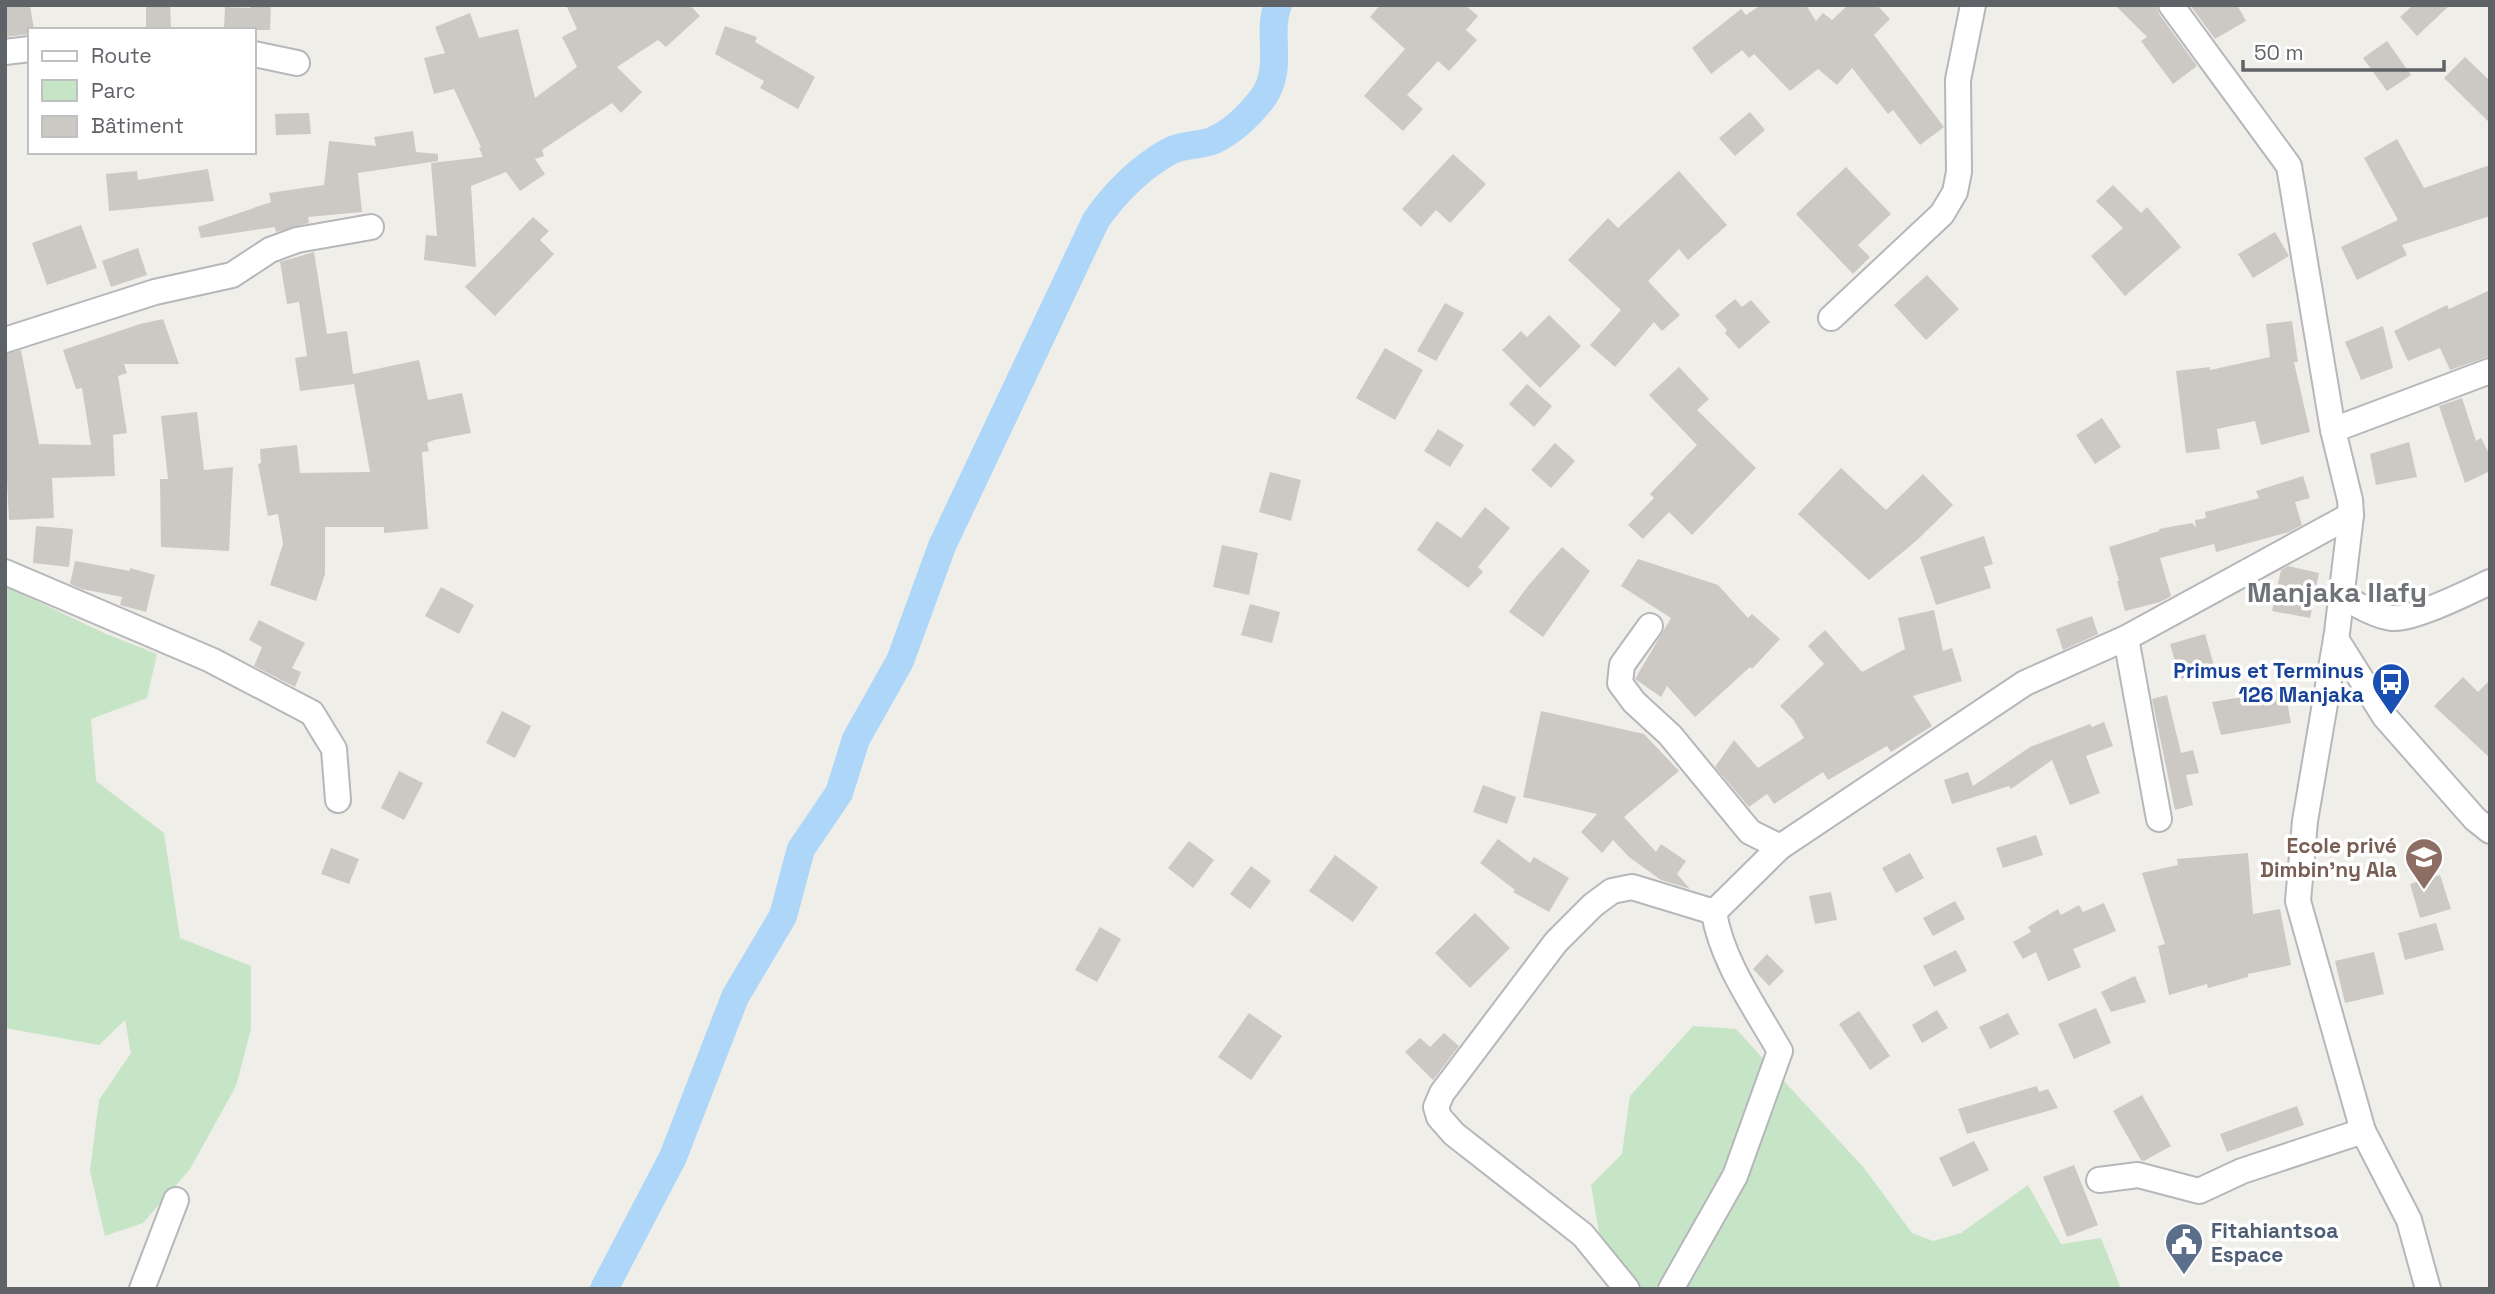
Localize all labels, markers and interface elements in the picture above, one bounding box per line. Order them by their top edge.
legend [28,28,256,154]
scale bar [2243,28,2444,72]
text: 50 m [2254,39,2304,66]
text: Route [91,42,152,69]
text: Parc [91,77,136,104]
text: Bâtiment [91,112,184,139]
district label: Manjaka Ilafy [2247,574,2427,610]
place label: Primus et Terminus 126 Manjaka [2173,657,2364,708]
bus stop icon: Primus et Terminus 126 Manjaka [2370,661,2412,716]
place label: Ecole privé Dimbin'ny Ala [2260,832,2397,883]
school or university icon: Ecole privé Dimbin'ny Ala [2403,836,2445,891]
place label: Fitahiantsoa Espace [2211,1217,2338,1268]
public building icon: Fitahiantsoa Espace [2163,1221,2205,1276]

